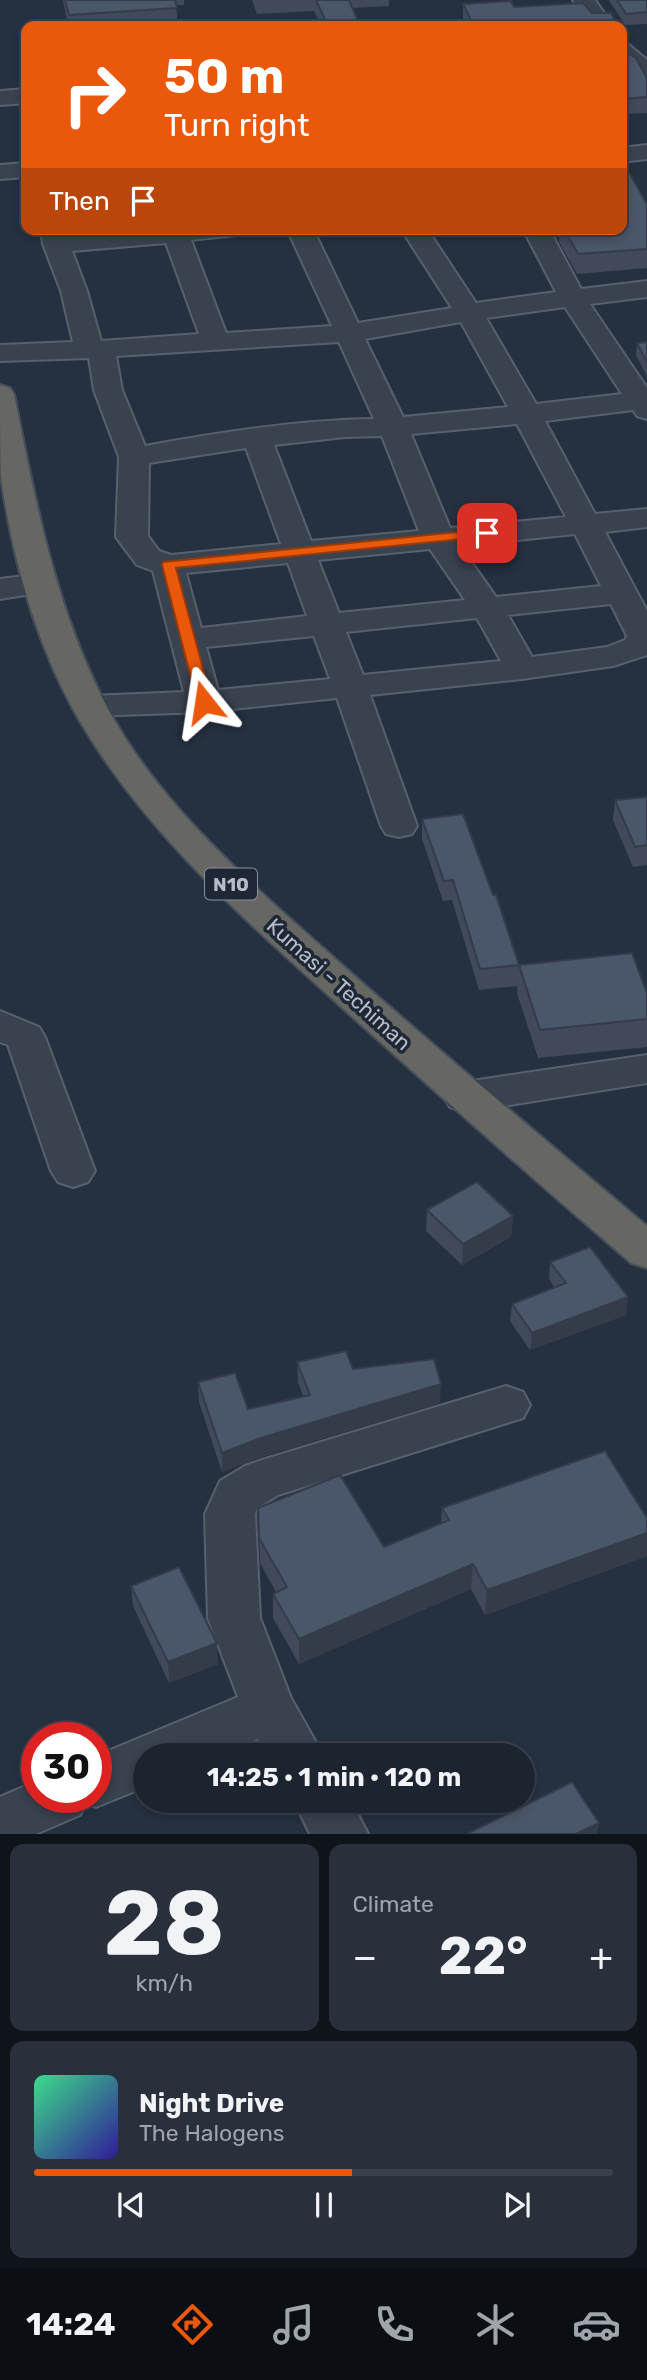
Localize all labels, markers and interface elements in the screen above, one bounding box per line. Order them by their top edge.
text: 50 m [164,47,284,105]
icon: right [49,49,140,140]
text: Turn right [164,106,309,144]
icon: arrive [124,182,162,220]
text: Then [49,186,110,217]
pin [457,503,517,563]
icon: arrive [468,514,506,552]
position arrow [167,665,241,739]
road number: N10 [205,869,257,900]
street label: Kumasi - Techiman [262,913,416,1055]
speed limit sign: 30 [21,1722,112,1813]
text: 14:25 · 1 min · 120 m [207,1762,461,1793]
text: 28 [104,1869,225,1977]
text: Climate [353,1890,434,1918]
text: 22° [439,1925,528,1987]
text: − [353,1934,377,1980]
text: + [589,1934,613,1980]
text: km/h [136,1969,193,1997]
text: Night Drive [139,2088,284,2119]
text: The Halogens [139,2119,285,2147]
icon: previous [112,2186,150,2224]
icon: pause [305,2186,343,2224]
icon: next [498,2186,536,2224]
icon: directions [168,2300,217,2349]
icon: music [269,2300,318,2349]
icon: phone [370,2300,419,2349]
icon: climate [471,2300,520,2349]
icon: car [572,2300,621,2349]
text: 14:24 [26,2305,116,2343]

